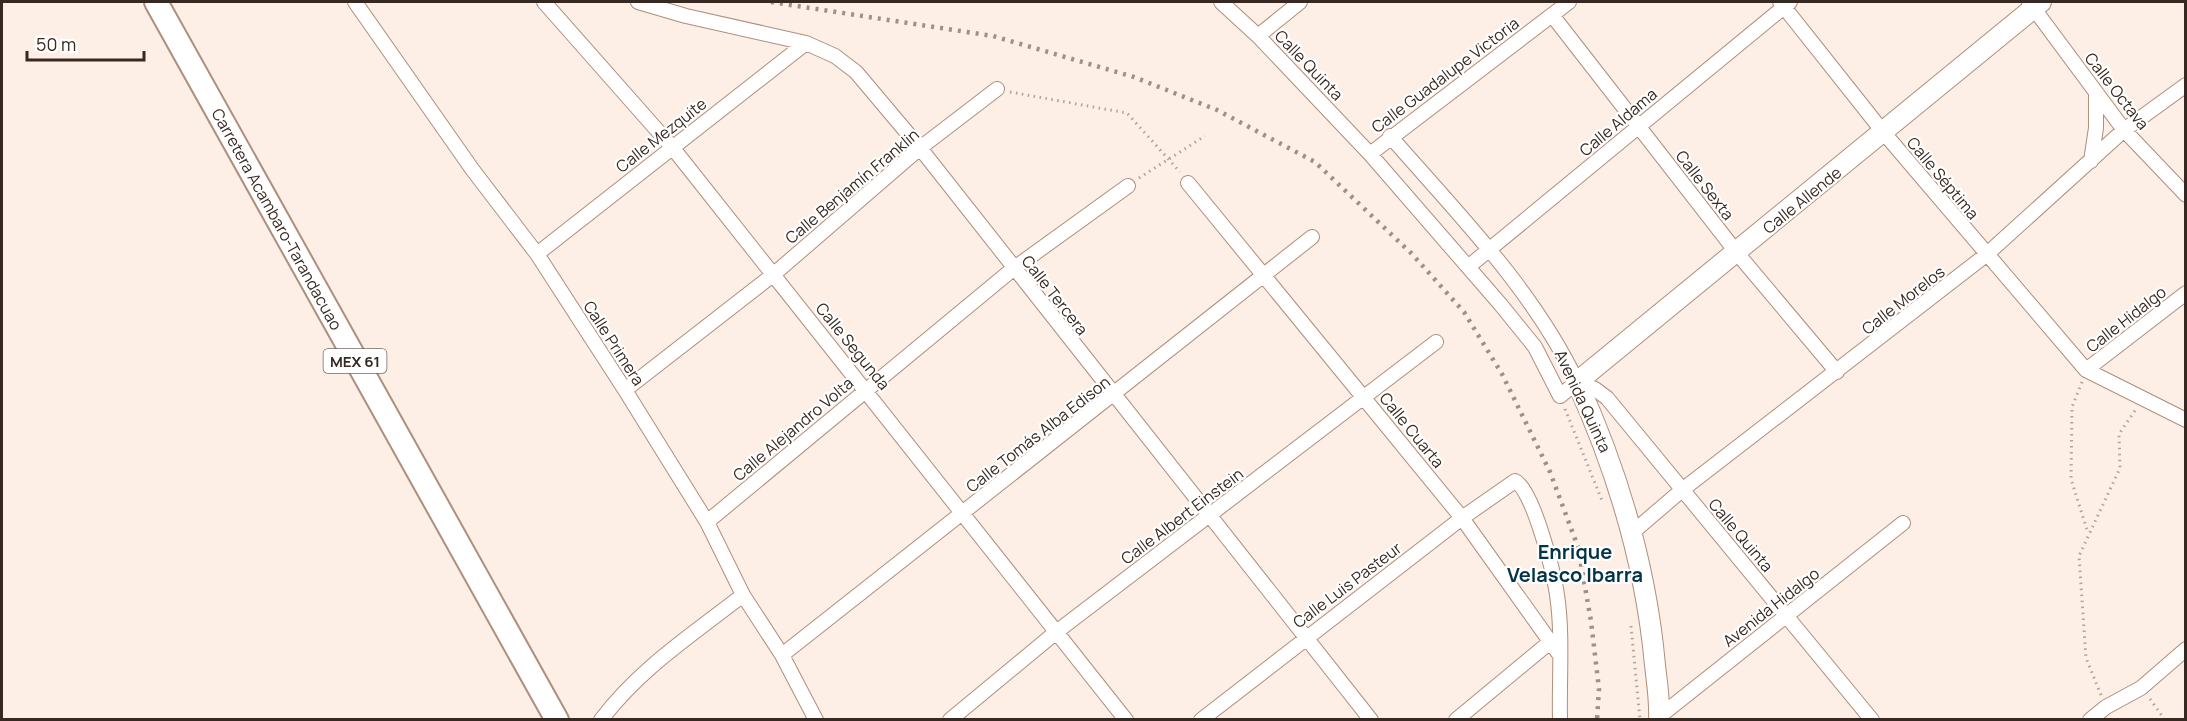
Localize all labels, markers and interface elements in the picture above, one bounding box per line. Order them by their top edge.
street label: Calle Guadalupe Victoria [1367,12,1523,138]
scale bar [27,24,144,62]
street label: Calle Quinta [1270,25,1348,105]
text: 50 m [36,32,76,56]
street label: Calle Octava [2080,48,2154,134]
street label: Calle Aldama [1575,83,1661,161]
street label: Calle Mezquite [611,93,711,177]
street label: Carretera Acambaro-Tarandacuao [207,104,347,334]
street label: Calle Benjamín Franklin [780,123,924,249]
street label: Calle Séptima [1902,132,1984,224]
street label: Calle Sexta [1671,146,1739,224]
street label: Calle Allende [1758,161,1846,239]
street label: Calle Tercera [1017,250,1093,340]
street label: Calle Morelos [1857,261,1949,339]
street label: Calle Hidalgo [2081,281,2171,357]
street label: Calle Primera [578,296,650,390]
street label: Calle Segunda [811,298,895,394]
street label: Avenida Quinta [1550,346,1616,456]
road number: MEX 61 [324,349,386,373]
street label: Calle Tomás Alba Edison [961,371,1115,497]
street label: Calle Alejandro Volta [728,372,858,486]
street label: Calle Cuarta [1375,388,1449,472]
street label: Calle Albert Einstein [1116,463,1248,569]
street label: Calle Quinta [1704,493,1778,577]
street label: Calle Luis Pasteur [1288,537,1406,633]
district label: Enrique Velasco Ibarra [1507,538,1643,588]
street label: Avenida Hidalgo [1718,562,1824,652]

